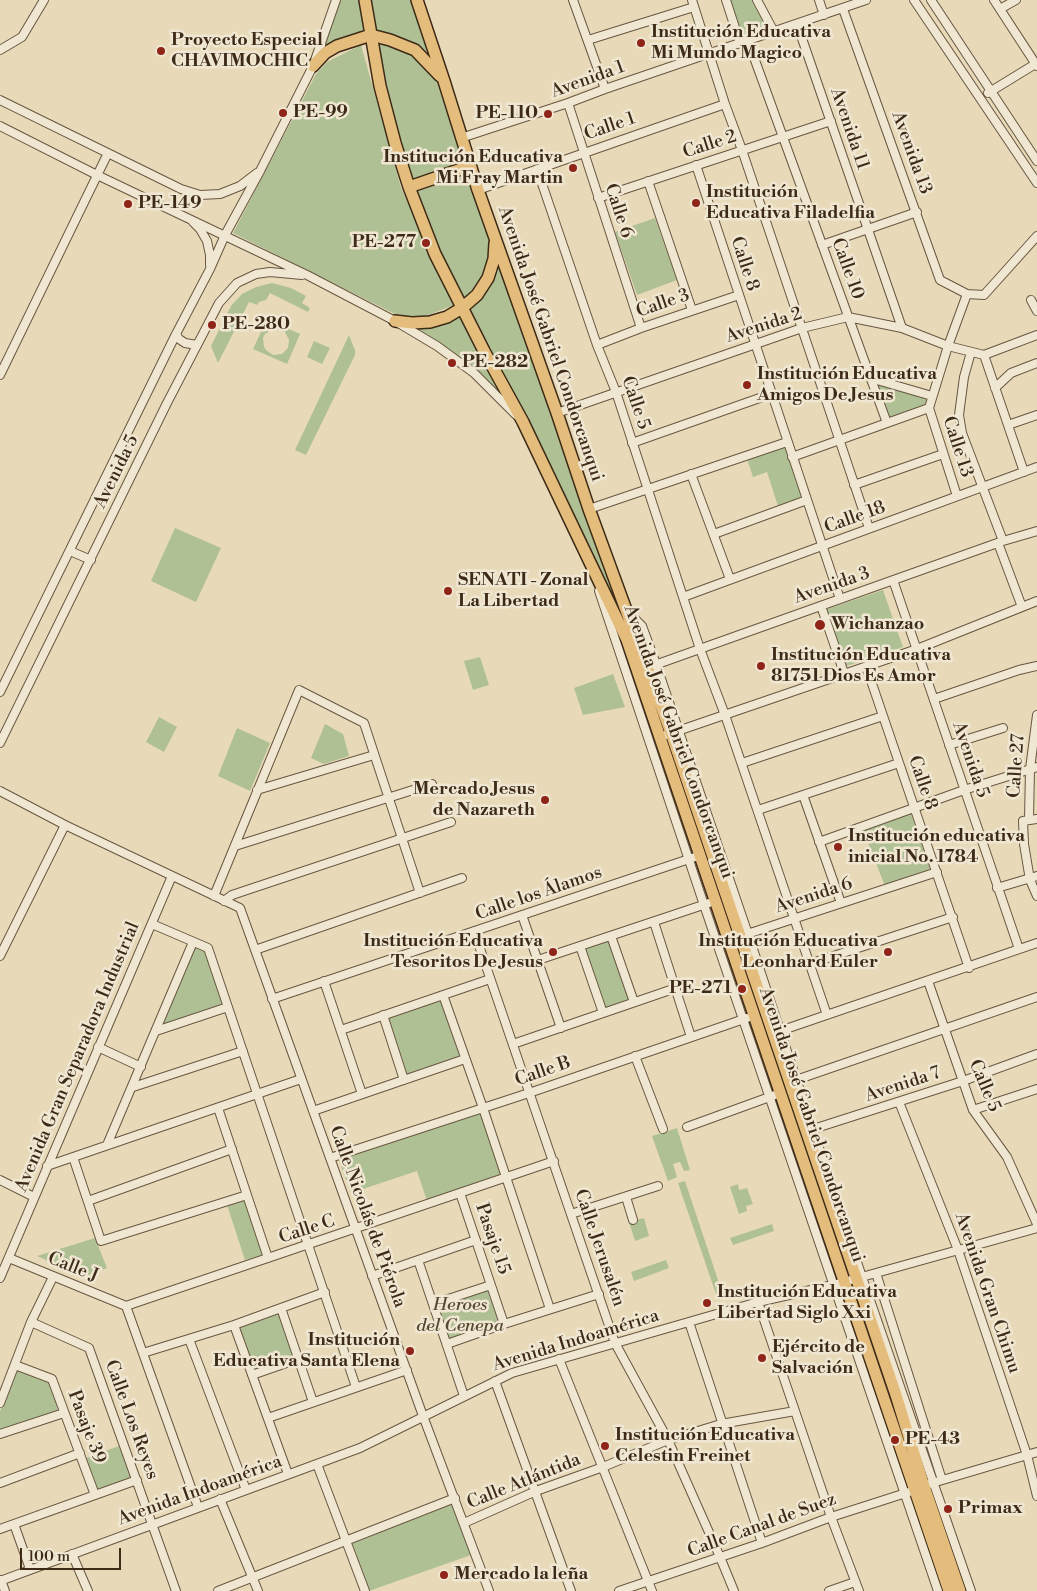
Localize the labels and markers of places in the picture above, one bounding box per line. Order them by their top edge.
place label: Institución Educativa Mi Mundo Magico [651,22,831,64]
place label: Proyecto Especial CHAVIMOCHIC [171,30,323,72]
marker: Institución Educativa Mi Mundo Magico [635,37,647,49]
marker: Proyecto Especial CHAVIMOCHIC [155,45,167,57]
place label: PE-99 [293,102,348,124]
place label: PE-110 [475,103,538,125]
marker: PE-99 [277,107,289,119]
marker: PE-110 [542,108,554,120]
place label: Institución Educativa Mi Fray Martin [383,147,563,190]
marker: Institución Educativa Mi Fray Martin [567,162,579,174]
place label: Institución Educativa Filadelfia [706,182,875,224]
place label: PE-149 [138,193,201,215]
marker: Institución Educativa Filadelfia [690,197,702,209]
marker: PE-149 [122,198,134,210]
place label: PE-277 [352,232,416,254]
marker: PE-277 [420,237,432,249]
place label: PE-280 [222,314,290,336]
marker: PE-280 [206,319,218,331]
place label: PE-282 [462,352,528,374]
marker: PE-282 [446,357,458,369]
place label: Institución Educativa Amigos De Jesus [757,364,937,406]
marker: Institución Educativa Amigos De Jesus [741,379,753,391]
place label: SENATI - Zonal La Libertad [458,570,588,612]
marker: SENATI - Zonal La Libertad [442,585,454,597]
place label: Wichanzao [831,614,924,636]
marker: Wichanzao [813,618,827,632]
place label: Institución Educativa 81751 Dios Es Amor [771,645,951,688]
marker: Institución Educativa 81751 Dios Es Amor [755,660,767,672]
place label: Mercado Jesus de Nazareth [413,779,535,822]
marker: Mercado Jesus de Nazareth [539,794,551,806]
place label: Institución educativa inicial No. 1784 [848,826,1025,869]
marker: Institución educativa inicial No. 1784 [832,841,844,853]
place label: Institución Educativa Tesoritos De Jesus [363,931,543,974]
place label: Institución Educativa Leonhard Euler [698,931,878,974]
marker: Institución Educativa Tesoritos De Jesus [547,946,559,958]
marker: Institución Educativa Leonhard Euler [882,946,894,958]
place label: PE-271 [669,978,732,1000]
marker: PE-271 [736,983,748,995]
place label: Institución Educativa Libertad Siglo Xxi [717,1282,897,1325]
marker: Institución Educativa Libertad Siglo Xxi [701,1297,713,1309]
place label: Institución Educativa Santa Elena [213,1330,400,1372]
place label: Ejército de Salvación [772,1337,865,1380]
marker: Institución Educativa Santa Elena [404,1345,416,1357]
marker: Ejército de Salvación [756,1352,768,1364]
place label: Institución Educativa Celestin Freinet [615,1425,795,1468]
place label: PE-43 [905,1429,960,1451]
marker: PE-43 [889,1434,901,1446]
marker: Institución Educativa Celestin Freinet [599,1440,611,1452]
place label: Primax [958,1498,1023,1520]
marker: Primax [942,1503,954,1515]
place label: Mercado la leña [454,1564,588,1586]
marker: Mercado la leña [438,1569,450,1581]

